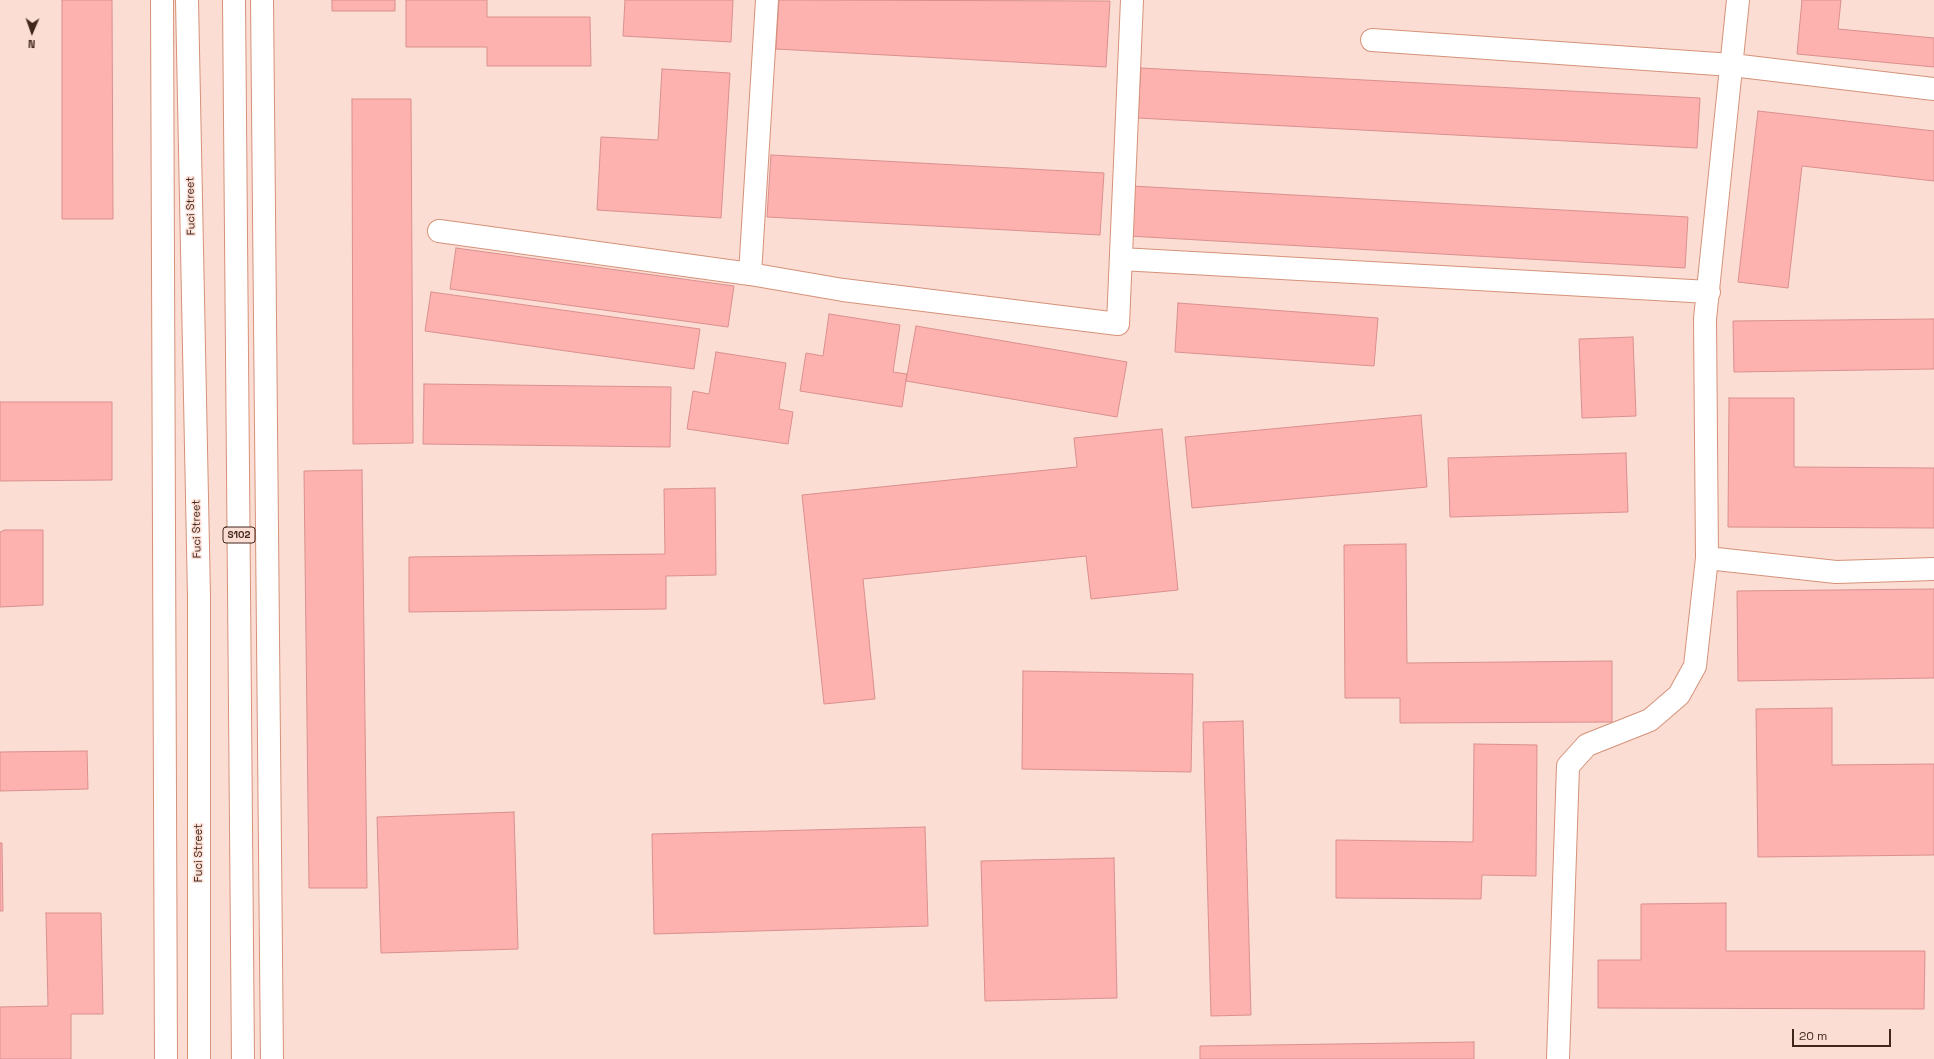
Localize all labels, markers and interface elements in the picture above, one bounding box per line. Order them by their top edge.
north arrow [12,12,52,52]
text: N [28,37,36,51]
street label: Fuci Street [184,177,198,235]
street label: Fuci Street [190,500,204,558]
road number: S102 [223,527,255,543]
street label: Fuci Street [192,824,206,882]
scale bar [1794,1021,1893,1047]
text: 20 m [1799,1028,1827,1044]

